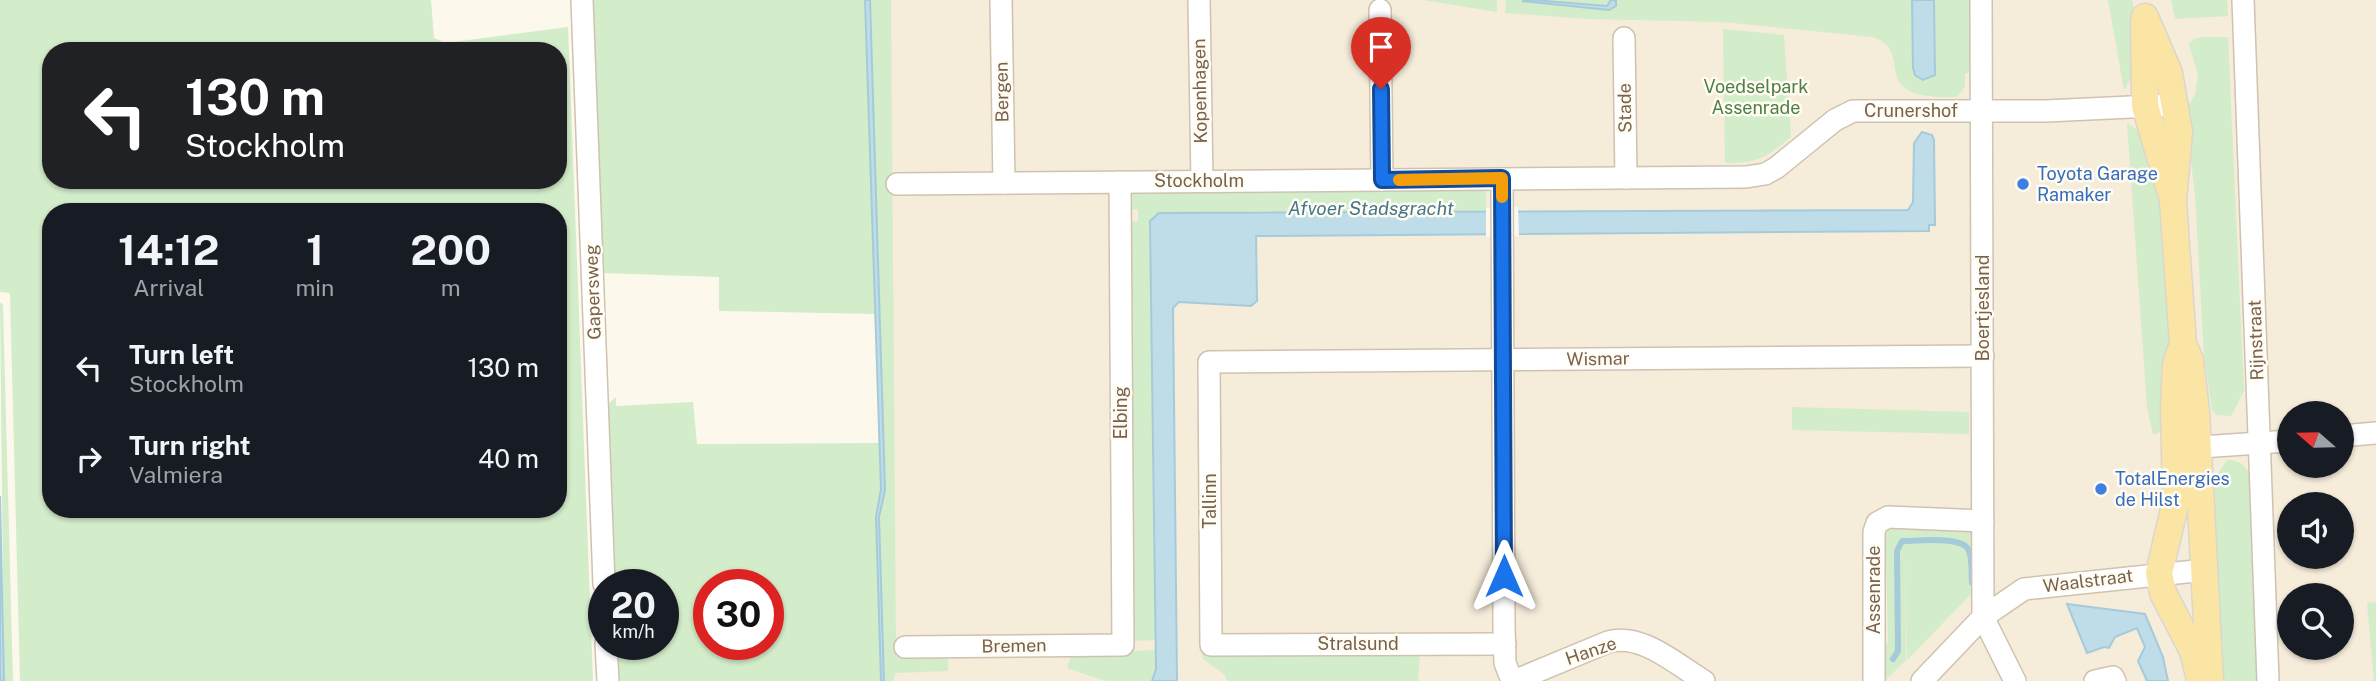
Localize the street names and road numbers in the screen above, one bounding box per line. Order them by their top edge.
street label: Kopenhagen [1188,38,1211,144]
street label: Bergen [990,62,1013,122]
street label: Stade [1614,83,1635,133]
street label: Crunershof [1864,100,1958,121]
street label: Stockholm [1154,170,1244,191]
street label: Gapersweg [580,244,605,340]
street label: Boertjesland [1972,255,1993,361]
street label: Rijnstraat [2244,299,2267,381]
street label: Wismar [1566,347,1630,370]
street label: Elbing [1110,386,1131,440]
street label: Tallinn [1199,473,1220,529]
street label: Assenrade [1863,546,1884,634]
street label: Waalstraat [2042,565,2134,596]
street label: Hanze [1562,632,1619,669]
street label: Stralsund [1317,633,1399,654]
street label: Bremen [981,634,1047,657]

